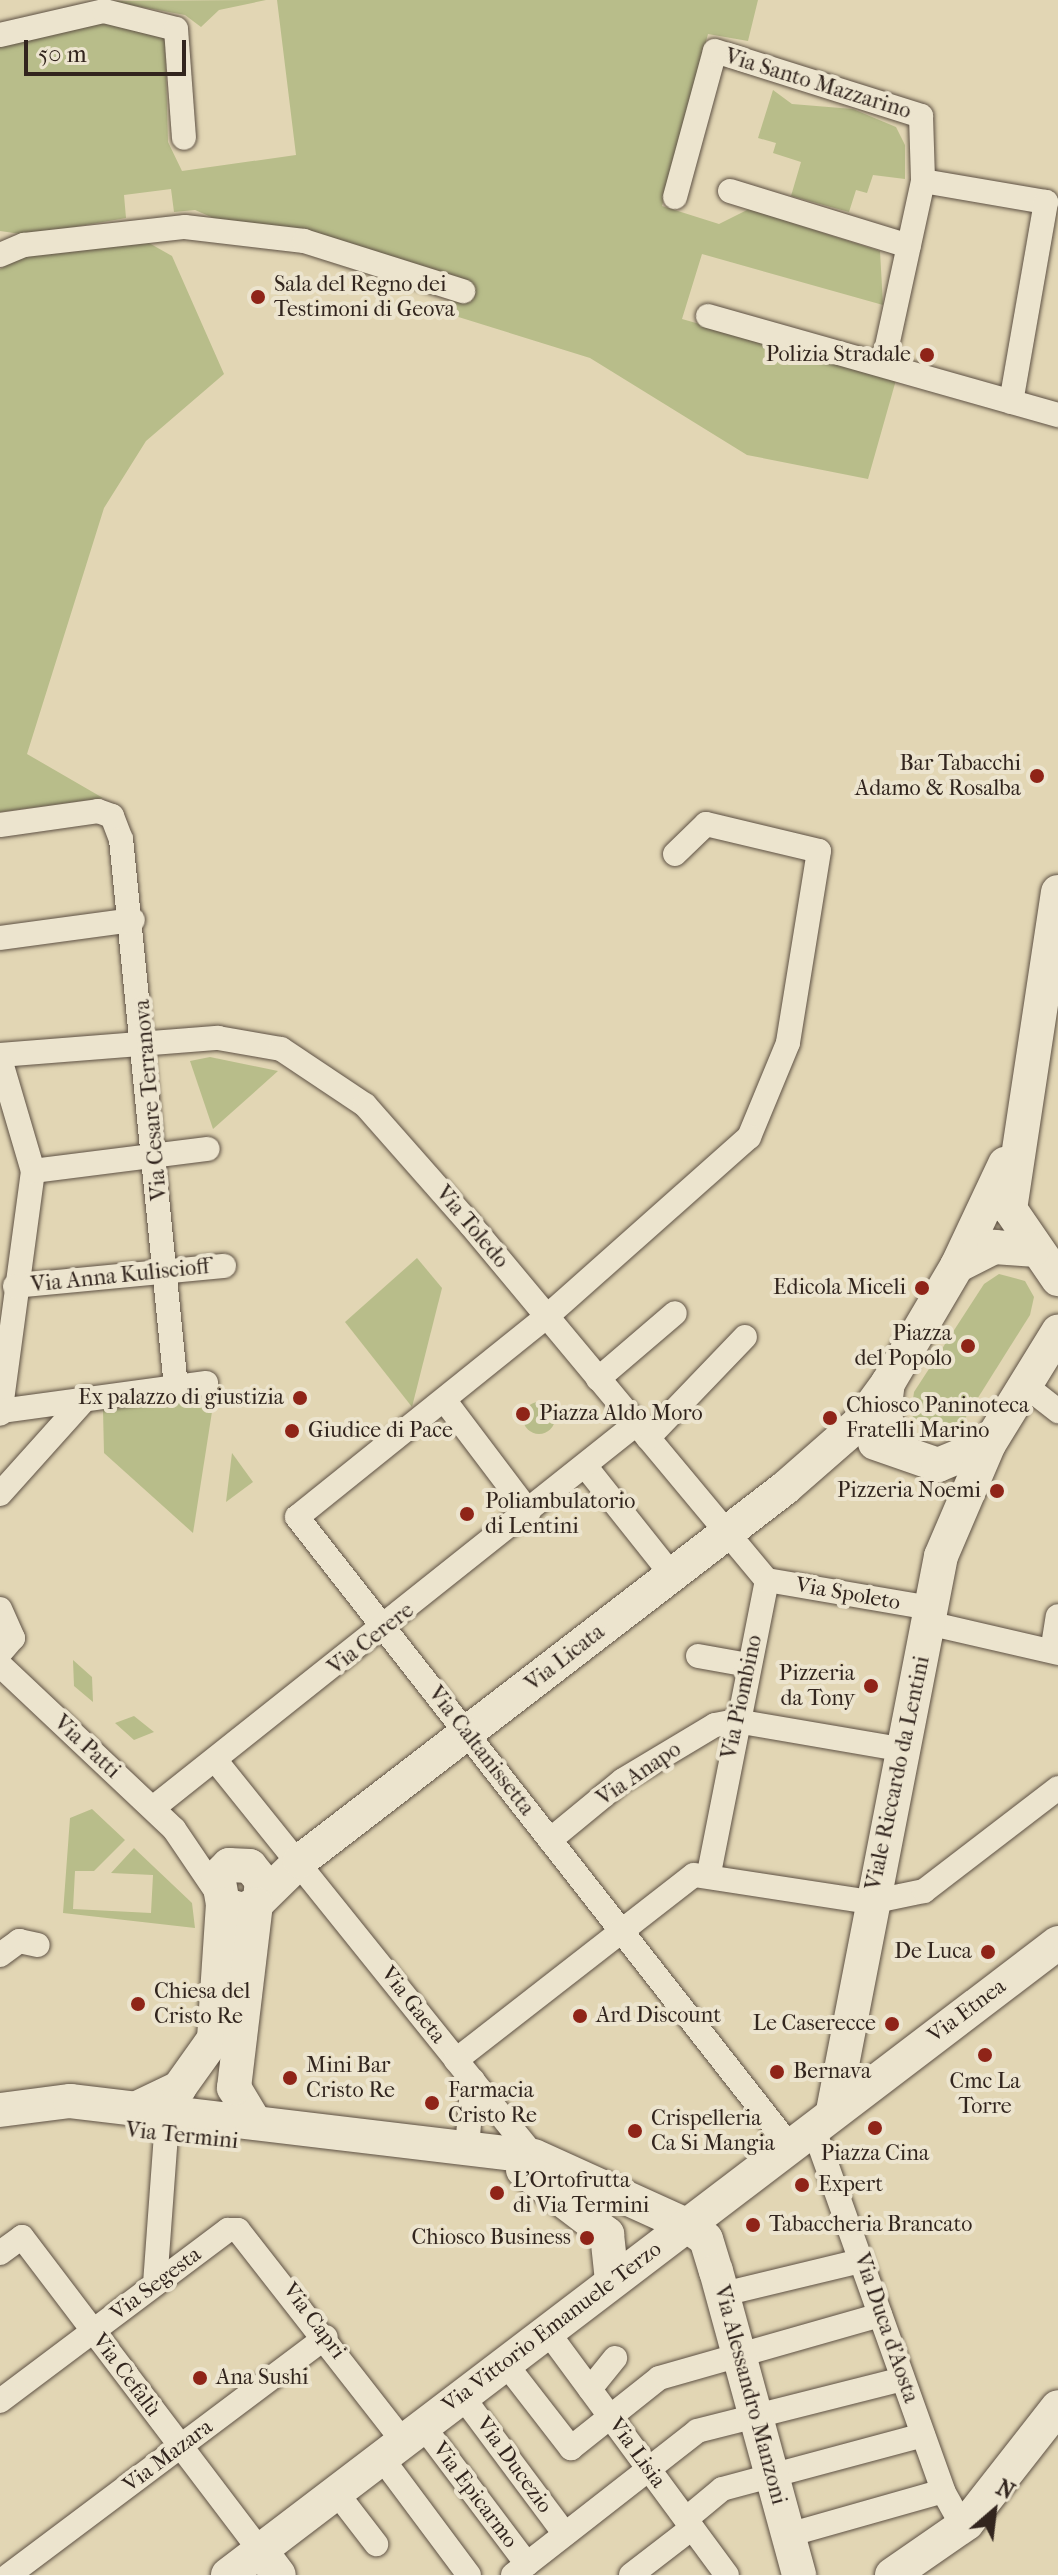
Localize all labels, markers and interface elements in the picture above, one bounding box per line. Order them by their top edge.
scale bar [28,24,190,74]
text: 50 m [38,40,87,68]
street label: Via Santo Mazzarino [722,43,914,125]
place label: Sala del Regno dei Testimoni di Geova [274,271,455,322]
marker: Sala del Regno dei Testimoni di Geova [249,288,267,306]
place label: Polizia Stradale [766,342,911,368]
marker: Polizia Stradale [918,346,936,364]
place label: Bar Tabacchi Adamo & Rosalba [855,750,1021,802]
marker: Bar Tabacchi Adamo & Rosalba [1028,767,1046,785]
street label: Via Cesare Terranova [129,998,173,1202]
street label: Via Toledo [430,1180,514,1274]
street label: Via Anna Kuliscioff [30,1254,210,1298]
place label: Edicola Miceli [773,1275,906,1301]
marker: Edicola Miceli [913,1279,931,1297]
place label: Piazza del Popolo [854,1320,952,1372]
marker: Piazza del Popolo [959,1337,977,1355]
place label: Ex palazzo di giustizia [78,1385,284,1411]
marker: Ex palazzo di giustizia [291,1389,309,1407]
place label: Chiosco Paninoteca Fratelli Marino [846,1392,1029,1444]
place label: Piazza Aldo Moro [539,1401,703,1427]
marker: Piazza Aldo Moro [514,1405,532,1423]
marker: Chiosco Paninoteca Fratelli Marino [821,1409,839,1427]
place label: Giudice di Pace [308,1418,453,1444]
marker: Giudice di Pace [283,1422,301,1440]
place label: Pizzeria Noemi [837,1478,981,1504]
marker: Pizzeria Noemi [988,1482,1006,1500]
place label: Poliambulatorio di Lentini [485,1488,635,1540]
marker: Poliambulatorio di Lentini [456,1503,478,1525]
street label: Via Spoleto [794,1572,902,1616]
street label: Via Cerere [323,1597,419,1681]
street label: Via Licata [520,1619,610,1697]
street label: Via Piombino [716,1633,768,1761]
street label: Viale Riccardo da Lentini [860,1654,936,1892]
place label: Pizzeria da Tony [779,1660,855,1712]
marker: Pizzeria da Tony [862,1677,880,1695]
street label: Via Caltanissetta [422,1681,540,1821]
street label: Via Patti [48,1710,126,1784]
street label: Via Anapo [592,1736,686,1812]
place label: De Luca [894,1939,972,1965]
marker: De Luca [979,1943,997,1961]
street label: Via Gaeta [375,1961,451,2049]
street label: Via Etnea [923,1973,1011,2049]
place label: Chiesa del Cristo Re [154,1978,250,2030]
marker: Chiesa del Cristo Re [129,1995,147,2013]
place label: Ard Discount [596,2003,721,2029]
marker: Ard Discount [571,2007,589,2025]
place label: Le Caserecce [753,2011,876,2037]
marker: Le Caserecce [883,2015,901,2033]
marker: Cmc La Torre [976,2046,994,2064]
place label: Mini Bar Cristo Re [306,2052,395,2104]
place label: Bernava [793,2059,871,2085]
marker: Bernava [768,2063,786,2081]
place label: Cmc La Torre [950,2068,1020,2120]
marker: Mini Bar Cristo Re [281,2069,299,2087]
place label: Farmacia Cristo Re [448,2077,537,2128]
marker: Farmacia Cristo Re [423,2094,441,2112]
place label: Crispelleria Ca Si Mangia [651,2105,775,2156]
street label: Via Termini [124,2117,240,2155]
marker: Piazza Cina [866,2119,884,2137]
marker: Crispelleria Ca Si Mangia [626,2122,644,2140]
place label: Piazza Cina [821,2141,929,2167]
place label: L'Ortofrutta di Via Termini [513,2167,649,2218]
place label: Expert [818,2172,883,2198]
marker: Expert [793,2176,811,2194]
marker: L'Ortofrutta di Via Termini [488,2184,506,2202]
place label: Tabaccheria Brancato [769,2212,972,2238]
marker: Tabaccheria Brancato [744,2216,762,2234]
place label: Chiosco Business [411,2225,571,2251]
marker: Chiosco Business [578,2229,596,2247]
street label: Via Vittorio Emanuele Terzo [437,2236,667,2418]
street label: Via Segesta [105,2241,207,2327]
street label: Via Duca d'Aosta [848,2250,924,2406]
street label: Via Capri [277,2278,351,2364]
street label: Via Alessandro Manzoni [708,2282,792,2508]
street label: Via Cefalù [86,2328,166,2422]
place label: Ana Sushi [216,2365,309,2391]
marker: Ana Sushi [191,2369,209,2387]
street label: Via Ducezio [470,2412,558,2518]
street label: Via Lisia [603,2413,671,2493]
street label: Via Mazara [118,2414,218,2498]
street label: Via Epicarmo [427,2437,523,2553]
north arrow [954,2471,1034,2551]
text: N [992,2474,1019,2505]

